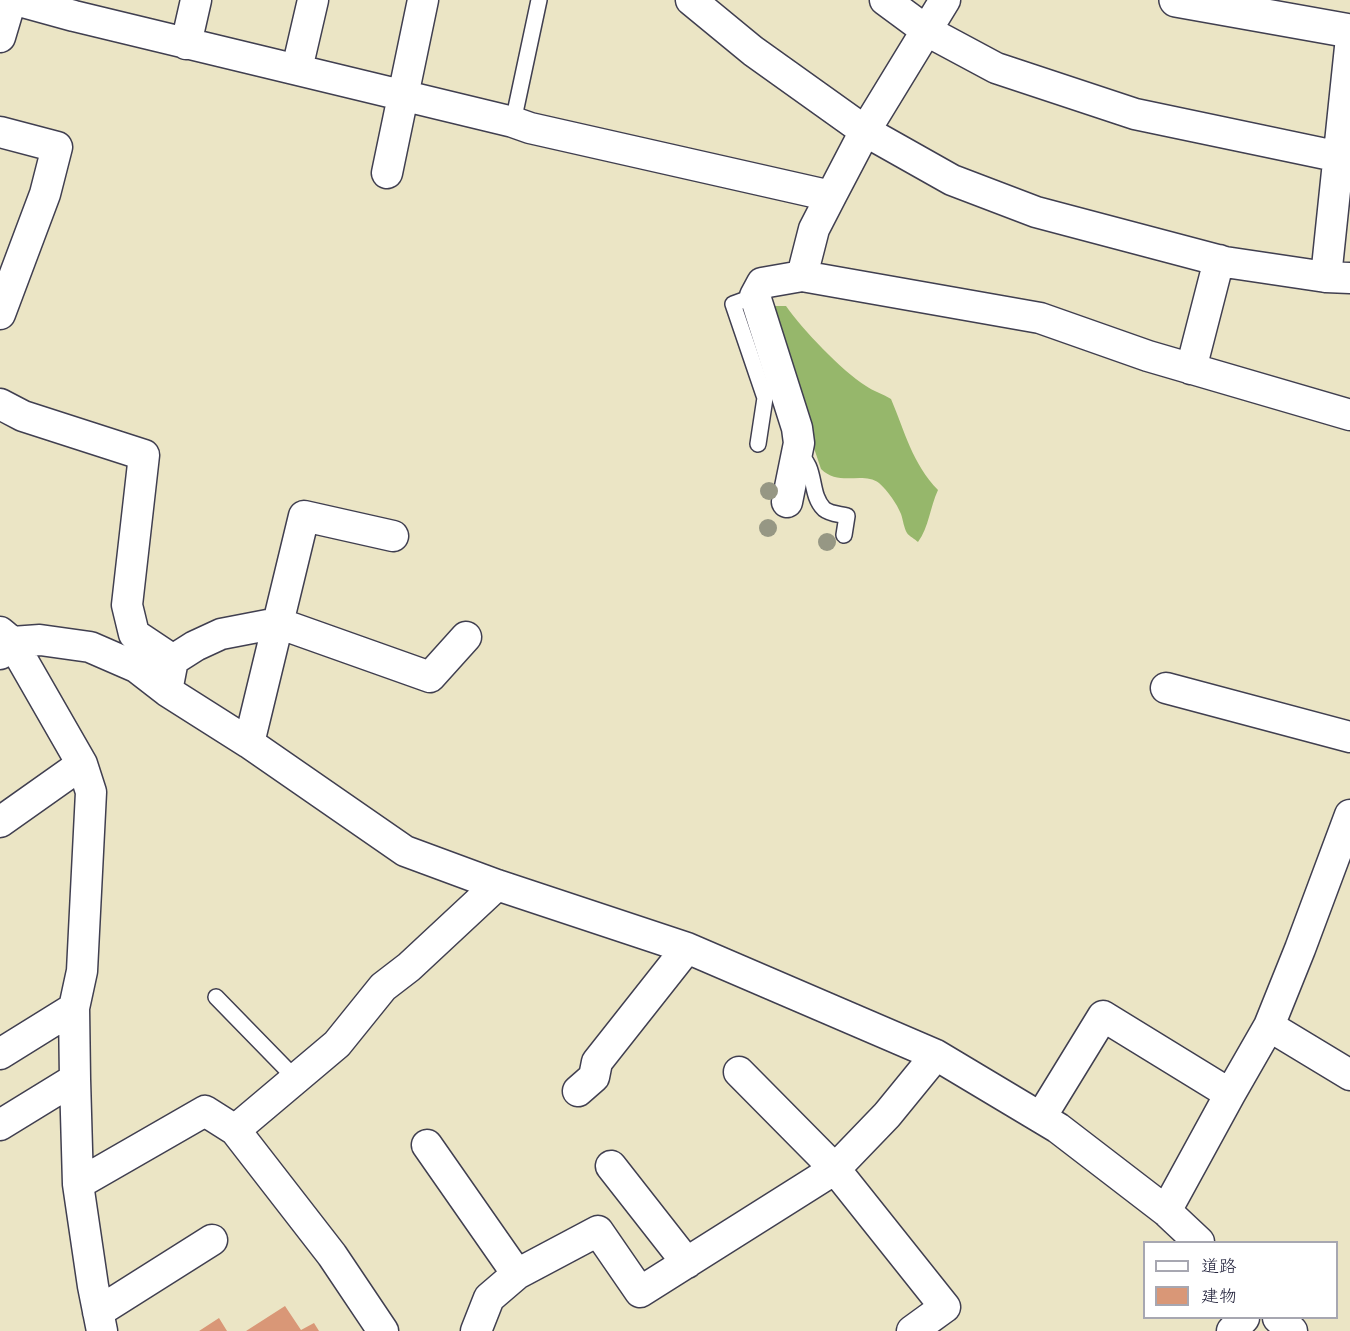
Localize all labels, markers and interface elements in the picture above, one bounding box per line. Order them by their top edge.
legend [1143,1241,1338,1319]
text: 道路 [1201,1250,1237,1282]
text: 建物 [1201,1280,1237,1312]

